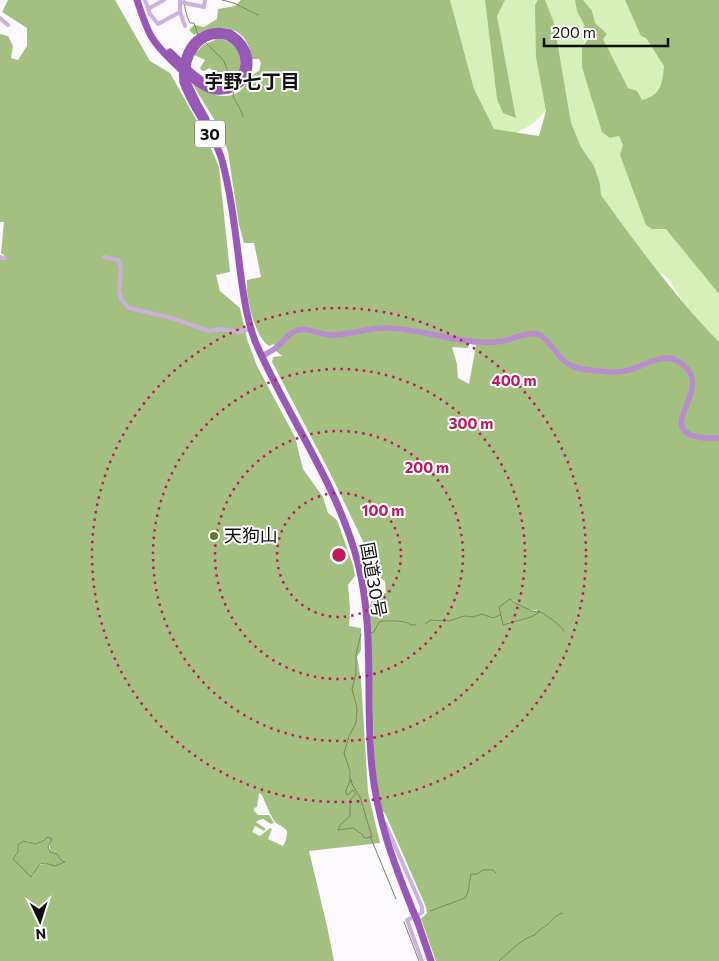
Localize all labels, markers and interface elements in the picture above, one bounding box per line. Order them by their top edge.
scale bar [544,15,668,47]
text: 200 m [552,23,596,41]
district label: 宇野七丁目 [204,69,300,92]
road number: 30 [195,120,225,148]
text: 400 m [491,371,537,389]
text: 300 m [449,414,493,432]
text: 200 m [405,458,449,476]
text: 100 m [362,501,404,519]
place label: 天狗山 [224,524,278,546]
marker: 天狗山 [208,530,220,542]
street label: 国道30号 [357,540,391,619]
centre of rings [330,546,348,564]
north arrow [15,896,65,946]
text: N [35,926,47,943]

